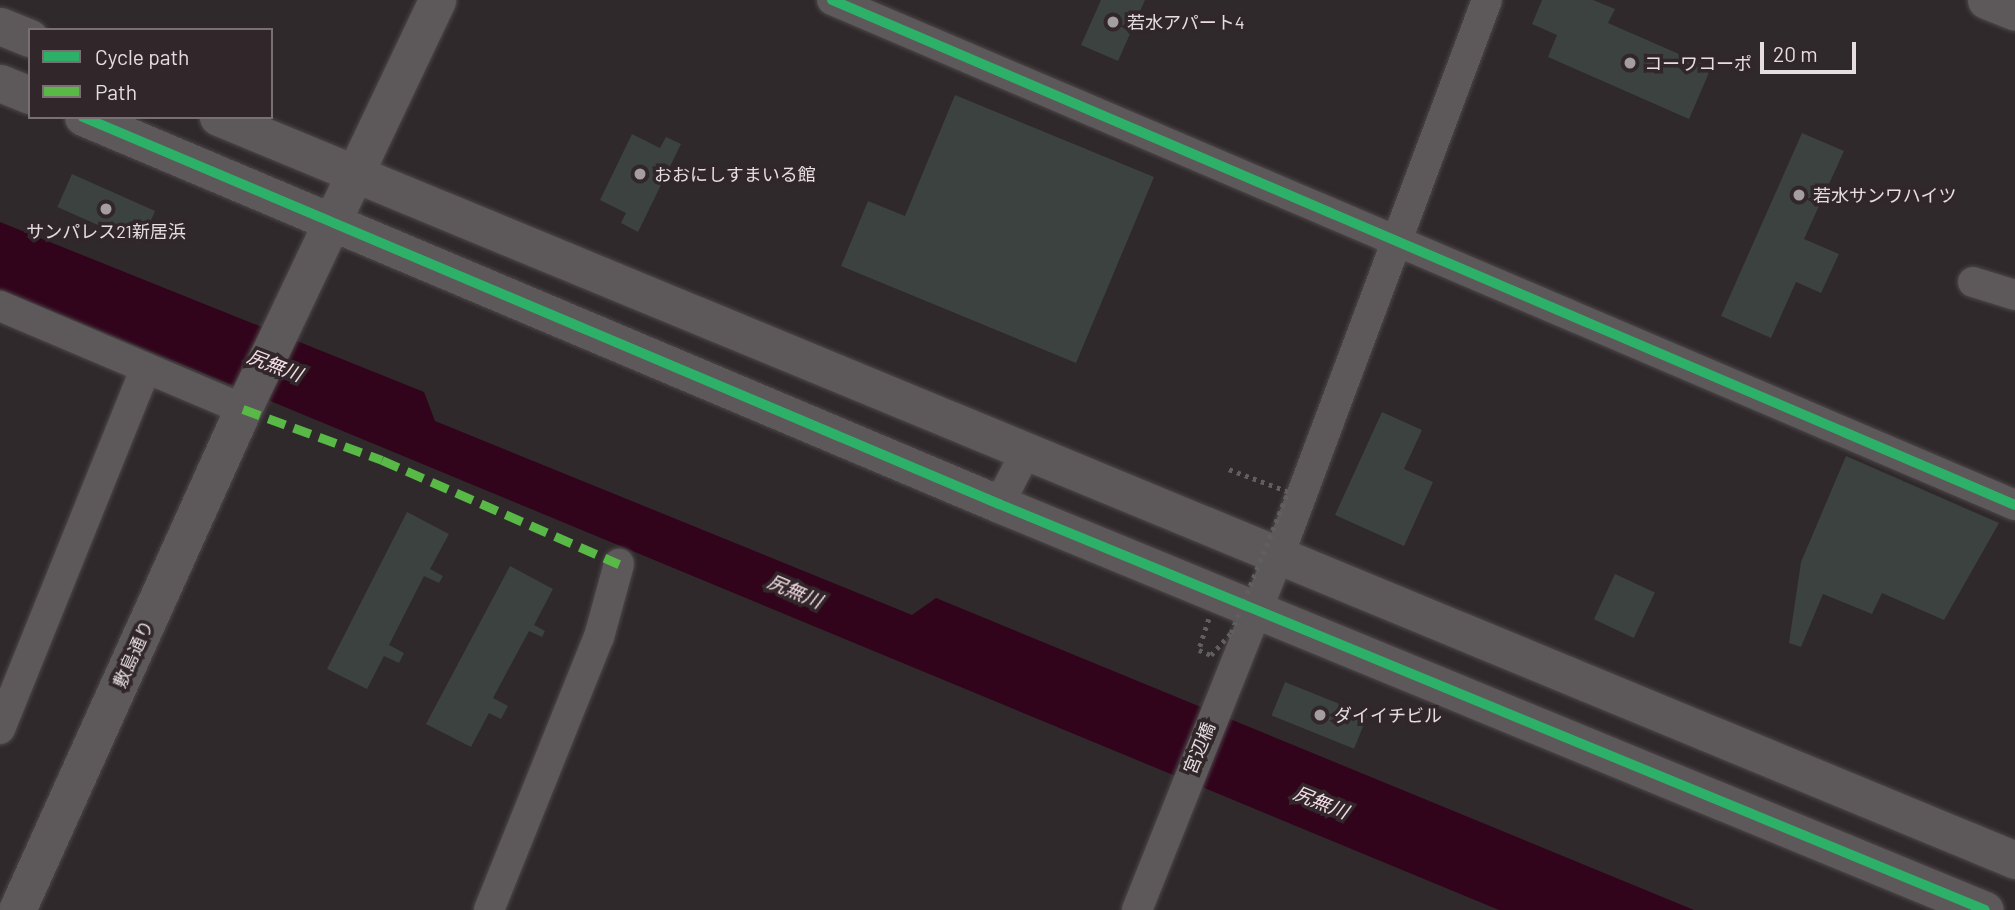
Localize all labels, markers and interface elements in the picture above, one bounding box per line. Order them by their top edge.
place label: 若水アパート4 [1127,11,1245,33]
marker: 若水アパート4 [1105,14,1121,30]
legend [28,28,273,119]
scale bar [1763,28,1859,72]
text: 20 m [1773,41,1818,66]
text: Cycle path [95,44,189,69]
place label: コーワコーポ [1644,52,1752,74]
marker: コーワコーポ [1622,55,1638,71]
text: Path [95,79,137,104]
place label: おおにしすまいる館 [654,163,816,185]
marker: おおにしすまいる館 [632,166,648,182]
place label: 若水サンワハイツ [1813,184,1957,206]
marker: 若水サンワハイツ [1791,187,1807,203]
marker: サンパレス21新居浜 [98,201,114,217]
place label: サンパレス21新居浜 [26,220,186,242]
water label: 尻無川 [244,344,306,386]
water label: 尻無川 [764,569,826,613]
street label: 敷島通り [108,617,158,691]
place label: ダイイチビル [1334,704,1442,726]
marker: ダイイチビル [1312,707,1328,723]
street label: 宮辺橋 [1179,719,1219,777]
water label: 尻無川 [1290,781,1352,823]

